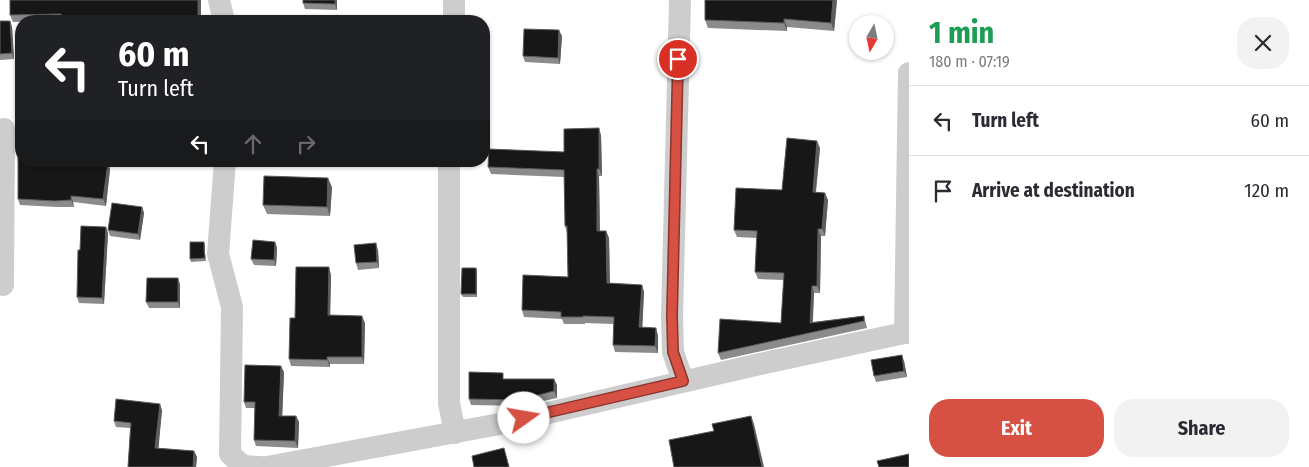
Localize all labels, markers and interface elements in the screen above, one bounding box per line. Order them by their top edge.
north arrow [849,15,894,60]
map controls [849,15,894,60]
text: 1 min [929,15,994,51]
button: close [1237,17,1289,69]
text: 60 m [118,33,189,75]
icon: left [35,35,100,100]
pin [657,38,699,80]
icon: arrive [664,45,692,73]
text: 180 m · 07:19 [929,52,1010,71]
text: Turn left [118,75,194,102]
icon: left [929,107,957,135]
text: Turn left [972,109,1039,132]
text: 60 m [1251,109,1289,132]
icon: left [186,130,214,158]
icon: ahead [239,130,267,158]
icon: right [292,130,320,158]
icon: arrive [929,177,957,205]
text: Arrive at destination [972,179,1135,202]
text: 120 m [1244,179,1289,202]
position arrow [497,391,549,443]
button: Exit [929,399,1104,457]
button: Share [1114,399,1289,457]

